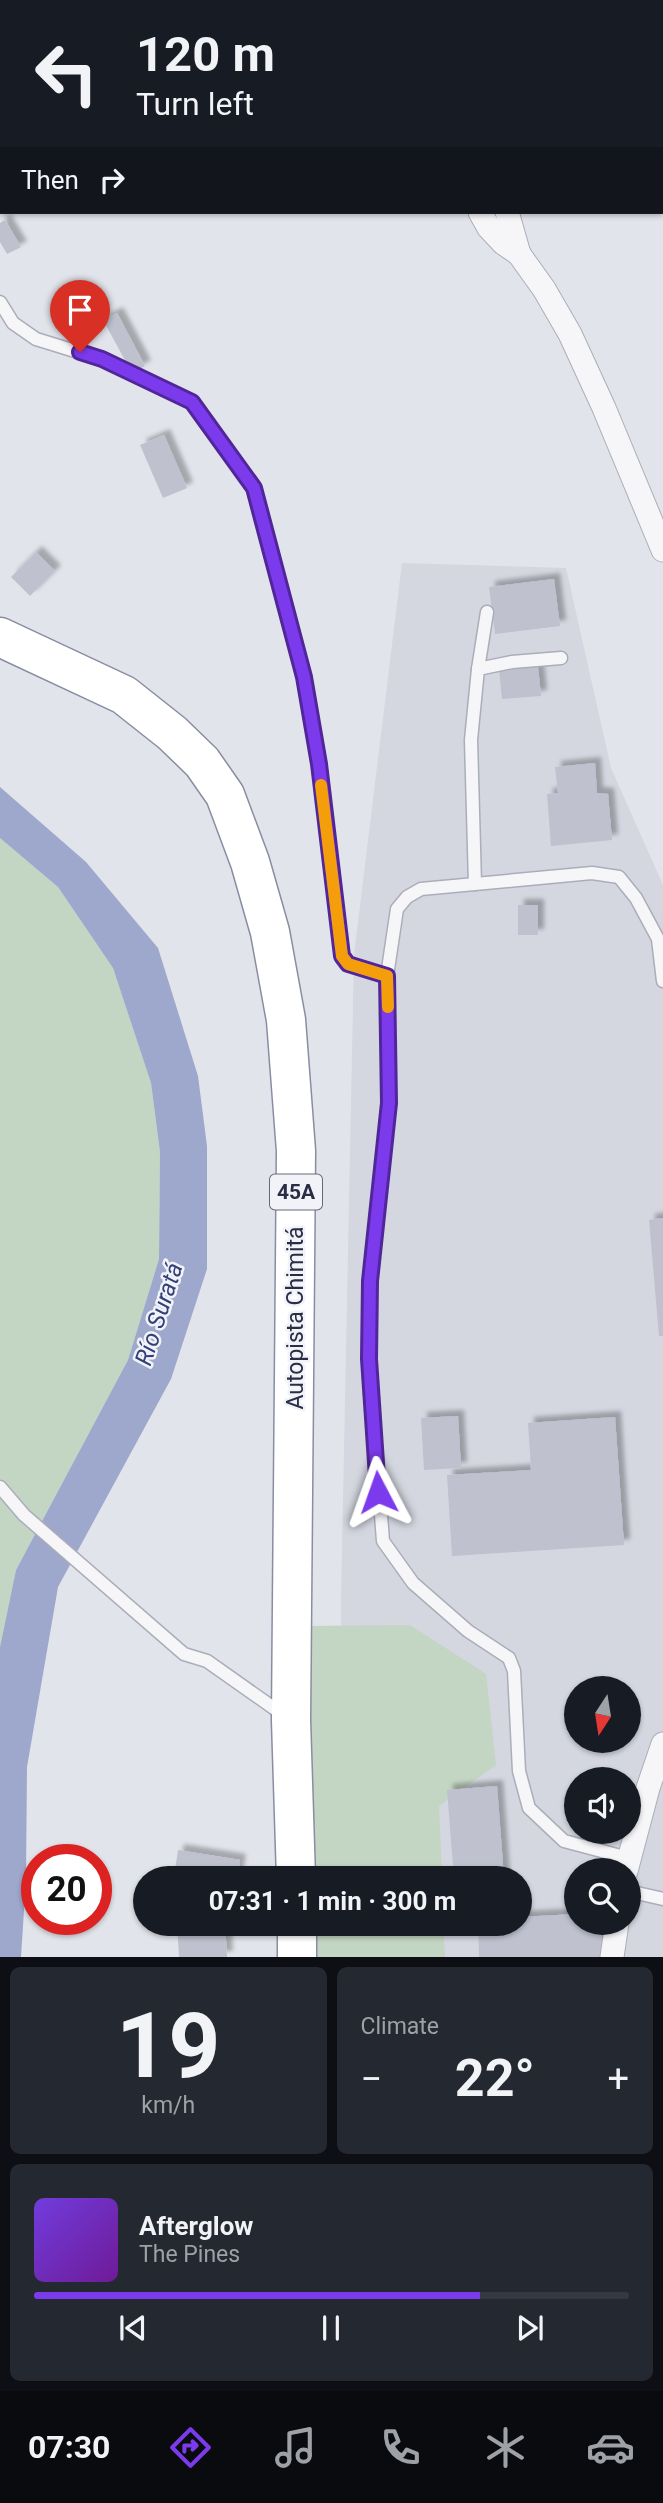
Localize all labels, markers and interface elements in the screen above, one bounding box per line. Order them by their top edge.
text: 120 m [136,26,275,83]
icon: left [21,28,112,119]
text: Turn left [136,85,254,123]
icon: right [93,161,131,199]
text: Then [21,165,79,195]
pin [50,280,110,352]
icon: arrive [61,291,99,329]
road number: 45A [270,1174,322,1210]
street label: Autopista Chimitá [282,1226,309,1410]
water label: Río Suratá [129,1259,189,1369]
position arrow [341,1455,415,1529]
north arrow [564,1676,640,1754]
map controls [564,1676,641,1935]
button: sound [564,1767,641,1844]
speed limit sign: 20 [21,1844,112,1935]
button: search [564,1858,641,1935]
text: 07:31 · 1 min · 300 m [209,1886,456,1916]
text: 19 [116,1993,220,2099]
text: Climate [361,2013,439,2040]
text: 22° [455,2048,535,2109]
text: − [361,2057,382,2101]
text: + [607,2057,629,2101]
text: km/h [141,2092,195,2119]
text: Afterglow [139,2211,253,2241]
text: The Pines [139,2241,240,2268]
icon: previous [114,2309,152,2347]
icon: pause [312,2309,350,2347]
icon: next [511,2309,549,2347]
icon: directions [166,2423,215,2472]
icon: music [271,2423,320,2472]
icon: phone [376,2423,425,2472]
icon: climate [481,2423,530,2472]
icon: car [586,2423,635,2472]
text: 07:30 [28,2428,110,2466]

